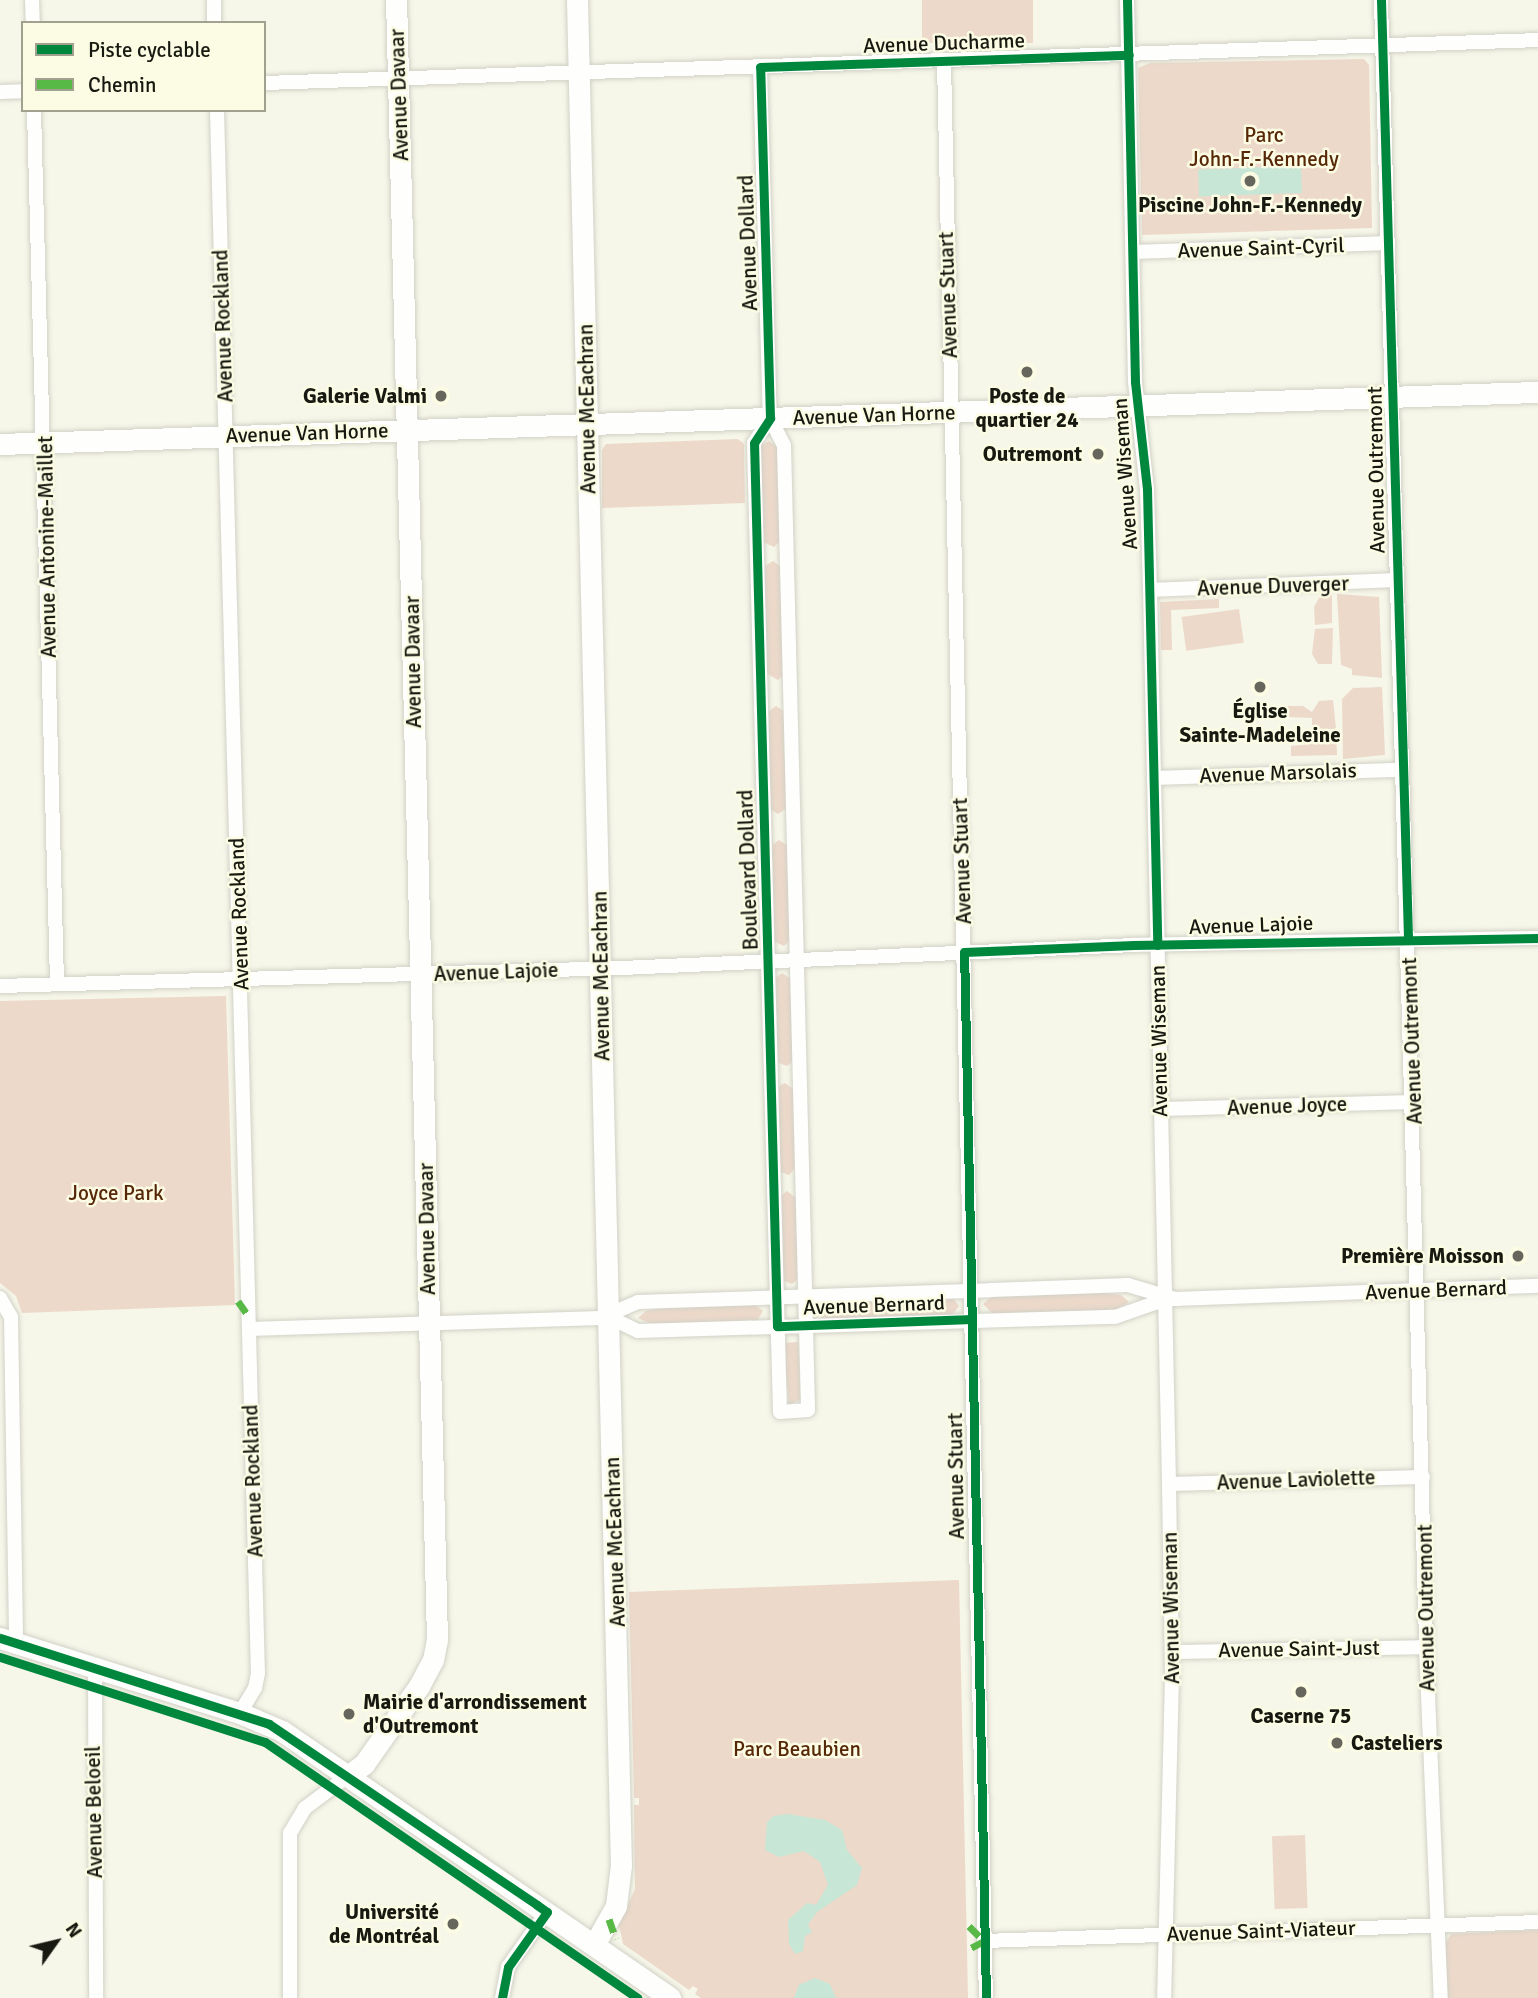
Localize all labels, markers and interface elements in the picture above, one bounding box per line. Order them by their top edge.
legend [21,21,266,112]
street label: Avenue Davaar [384,28,414,162]
street label: Avenue Ducharme [862,28,1026,58]
text: Piste cyclable [88,37,211,63]
text: Chemin [88,72,157,98]
park label: Parc John-F.-Kennedy [1189,122,1339,172]
marker: Piscine John-F.-Kennedy [1242,173,1258,189]
street label: Avenue Dollard [733,174,763,312]
place label: Piscine John-F.-Kennedy [1138,192,1362,218]
street label: Avenue Stuart [933,231,963,359]
street label: Avenue Saint-Cyril [1177,232,1345,264]
street label: Avenue Rockland [208,249,238,403]
street label: Avenue McEachran [573,324,601,494]
marker: Poste de quartier 24 [1019,364,1035,380]
place label: Galerie Valmi [303,383,427,409]
place label: Poste de quartier 24 [976,383,1078,433]
street label: Avenue Outremont [1362,386,1390,554]
marker: Galerie Valmi [433,388,449,404]
street label: Avenue Wiseman [1107,397,1143,551]
street label: Avenue Van Horne [792,400,956,430]
street label: Avenue Van Horne [225,418,389,448]
street label: Avenue Antonine-Maillet [32,436,62,658]
place label: Outremont [983,441,1082,467]
marker: Outremont [1088,444,1108,464]
street label: Avenue Duverger [1197,571,1349,601]
street label: Avenue Davaar [399,595,427,729]
marker: Église Sainte-Madeleine [1252,679,1268,695]
place label: Église Sainte-Madeleine [1179,698,1341,748]
street label: Avenue Marsolais [1199,758,1357,788]
street label: Boulevard Dollard [733,789,763,951]
street label: Avenue Stuart [947,797,977,925]
street label: Avenue Rockland [224,837,254,991]
street label: Avenue McEachran [587,891,615,1061]
street label: Avenue Lajoie [1188,910,1314,940]
street label: Avenue Lajoie [433,957,559,987]
street label: Avenue Outremont [1396,957,1428,1125]
street label: Avenue Wiseman [1145,965,1173,1117]
street label: Avenue Joyce [1227,1091,1347,1121]
street label: Avenue Davaar [413,1162,441,1296]
park label: Joyce Park [69,1180,163,1206]
place label: Première Moisson [1341,1243,1504,1269]
marker: Première Moisson [1510,1248,1526,1264]
street label: Avenue Bernard [1365,1275,1507,1305]
street label: Avenue Bernard [803,1290,945,1320]
street label: Avenue Rockland [238,1404,268,1558]
street label: Avenue Stuart [942,1412,970,1540]
street label: Avenue McEachran [599,1456,631,1628]
street label: Avenue Laviolette [1216,1465,1376,1495]
street label: Avenue Outremont [1412,1524,1440,1692]
street label: Avenue Wiseman [1157,1532,1185,1684]
street label: Avenue Saint-Just [1218,1635,1380,1663]
marker: Caserne 75 [1293,1684,1309,1700]
place label: Mairie d'arrondissement d'Outremont [363,1689,587,1739]
place label: Caserne 75 [1251,1703,1351,1729]
marker: Mairie d'arrondissement d'Outremont [341,1706,357,1722]
place label: Casteliers [1351,1730,1443,1756]
marker: Casteliers [1329,1735,1345,1751]
park label: Parc Beaubien [733,1736,861,1762]
street label: Avenue Beloeil [80,1745,108,1879]
place label: Université de Montréal [329,1899,439,1949]
north arrow [21,1907,91,1977]
street label: Avenue Saint-Viateur [1166,1915,1356,1947]
marker: Université de Montréal [445,1916,461,1932]
text: N [60,1918,87,1942]

